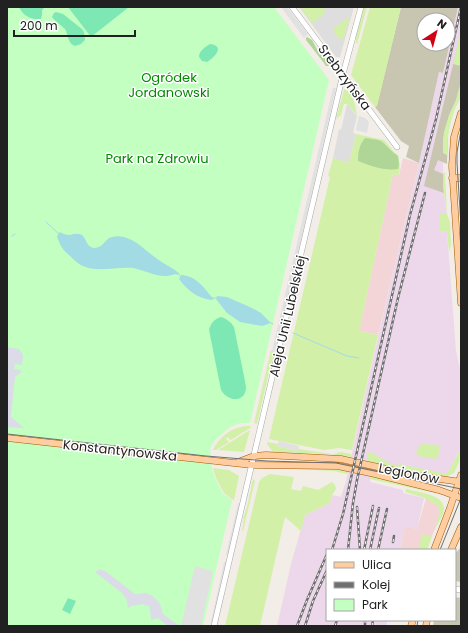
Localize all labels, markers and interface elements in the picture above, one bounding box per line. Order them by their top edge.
scale bar [14,12,135,38]
north arrow [416,12,456,52]
text: N [434,15,450,33]
text: 200 m [20,17,58,34]
street label: Srebrzyńska [314,40,376,114]
park label: Ogródek Jordanowski [128,68,210,102]
park label: Park na Zdrowiu [105,149,209,168]
street label: Aleja Unii Lubelskiej [264,253,311,379]
street label: Konstantynowska [62,435,178,466]
street label: Legionów [377,458,441,489]
legend [326,549,456,621]
text: Ulica [362,556,391,573]
text: Kolej [362,576,390,593]
text: Park [362,596,389,613]

